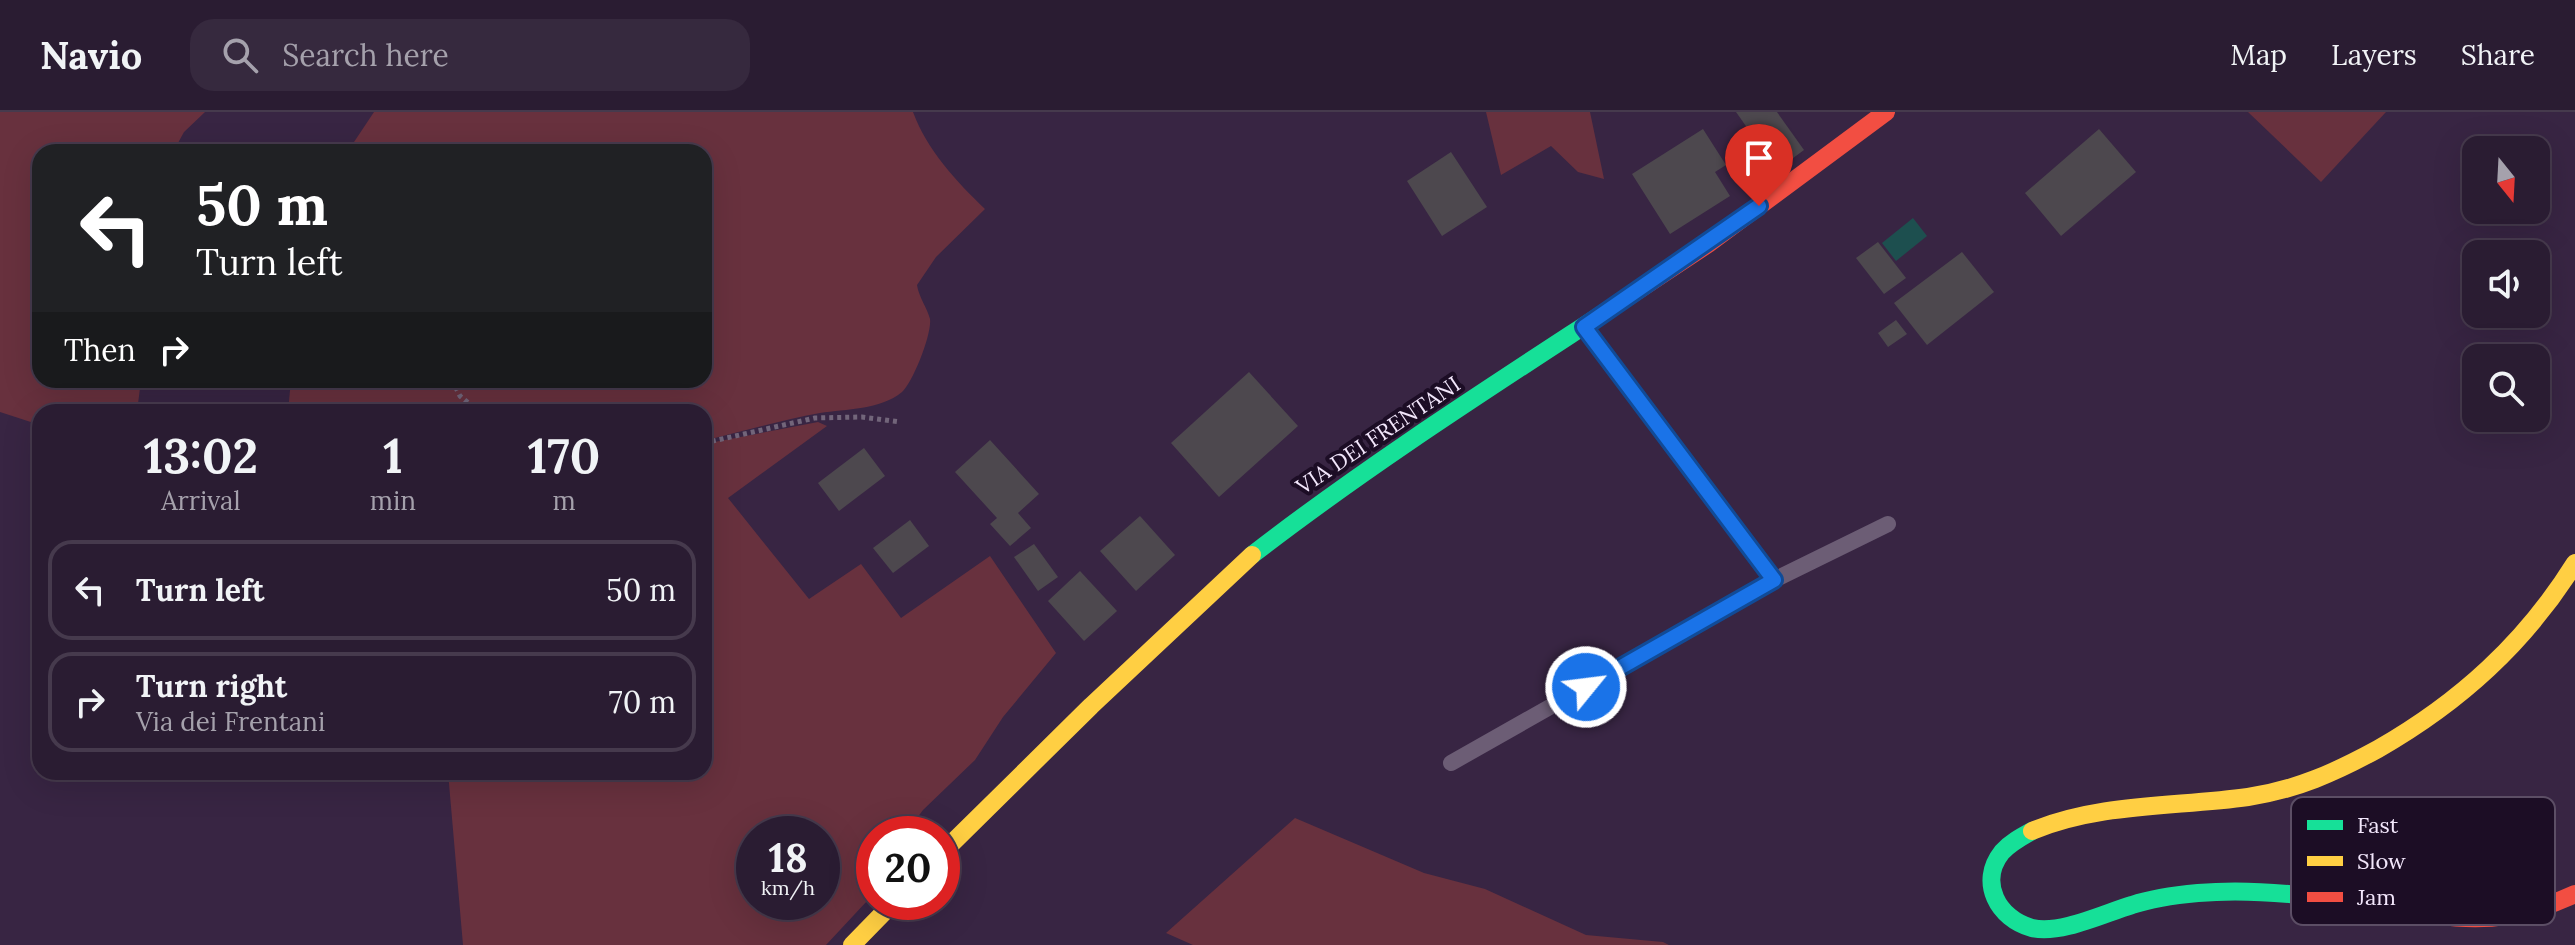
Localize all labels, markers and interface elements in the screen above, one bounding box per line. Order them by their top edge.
search box [190,19,750,91]
text: Navio [40,31,142,79]
icon: search [218,33,262,77]
text: Search here [282,36,449,74]
text: Map [2230,37,2287,73]
text: Layers [2331,37,2417,73]
text: Share [2461,37,2535,73]
pin [1725,124,1793,206]
icon: arrive [1737,136,1781,180]
north arrow [2462,136,2550,224]
map controls [2462,136,2550,432]
text: 50 m [196,169,328,240]
icon: left [64,176,168,280]
text: Turn left [196,239,343,285]
button: sound [2462,240,2550,328]
icon: right [152,328,196,372]
text: Then [64,331,136,369]
button: search [2462,344,2550,432]
street label: VIA DEI FRENTANI [1290,370,1465,501]
text: 13:02 [144,425,258,486]
text: 1 [383,425,403,486]
text: 170 [528,425,600,486]
text: Arrival [161,484,241,517]
text: min [370,484,416,517]
text: m [552,484,576,517]
icon: left [68,568,112,612]
text: Turn left [136,571,264,609]
text: 50 m [606,571,676,609]
position arrow [1544,645,1628,729]
text: Turn right [136,667,287,705]
icon: right [68,680,112,724]
text: 70 m [609,683,676,721]
text: Via dei Frentani [136,705,325,738]
legend [2291,797,2555,925]
text: Fast [2357,811,2399,839]
speed limit sign: 20 [856,816,960,920]
text: 18 [768,832,808,883]
text: Slow [2357,847,2406,875]
text: km/h [761,875,815,900]
text: Jam [2356,883,2396,911]

